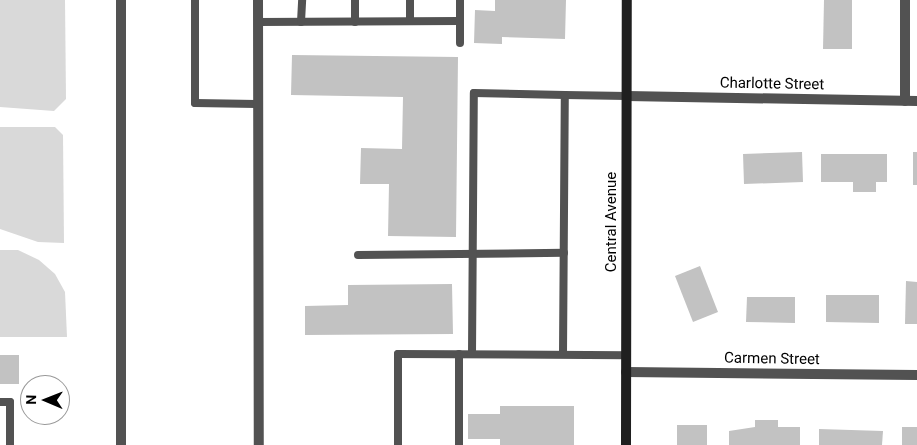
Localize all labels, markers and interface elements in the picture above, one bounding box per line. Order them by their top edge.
street label: Charlotte Street [720,74,824,94]
street label: Central Avenue [603,172,621,272]
street label: Carmen Street [724,349,820,369]
north arrow [20,375,70,425]
text: N [23,395,39,405]

